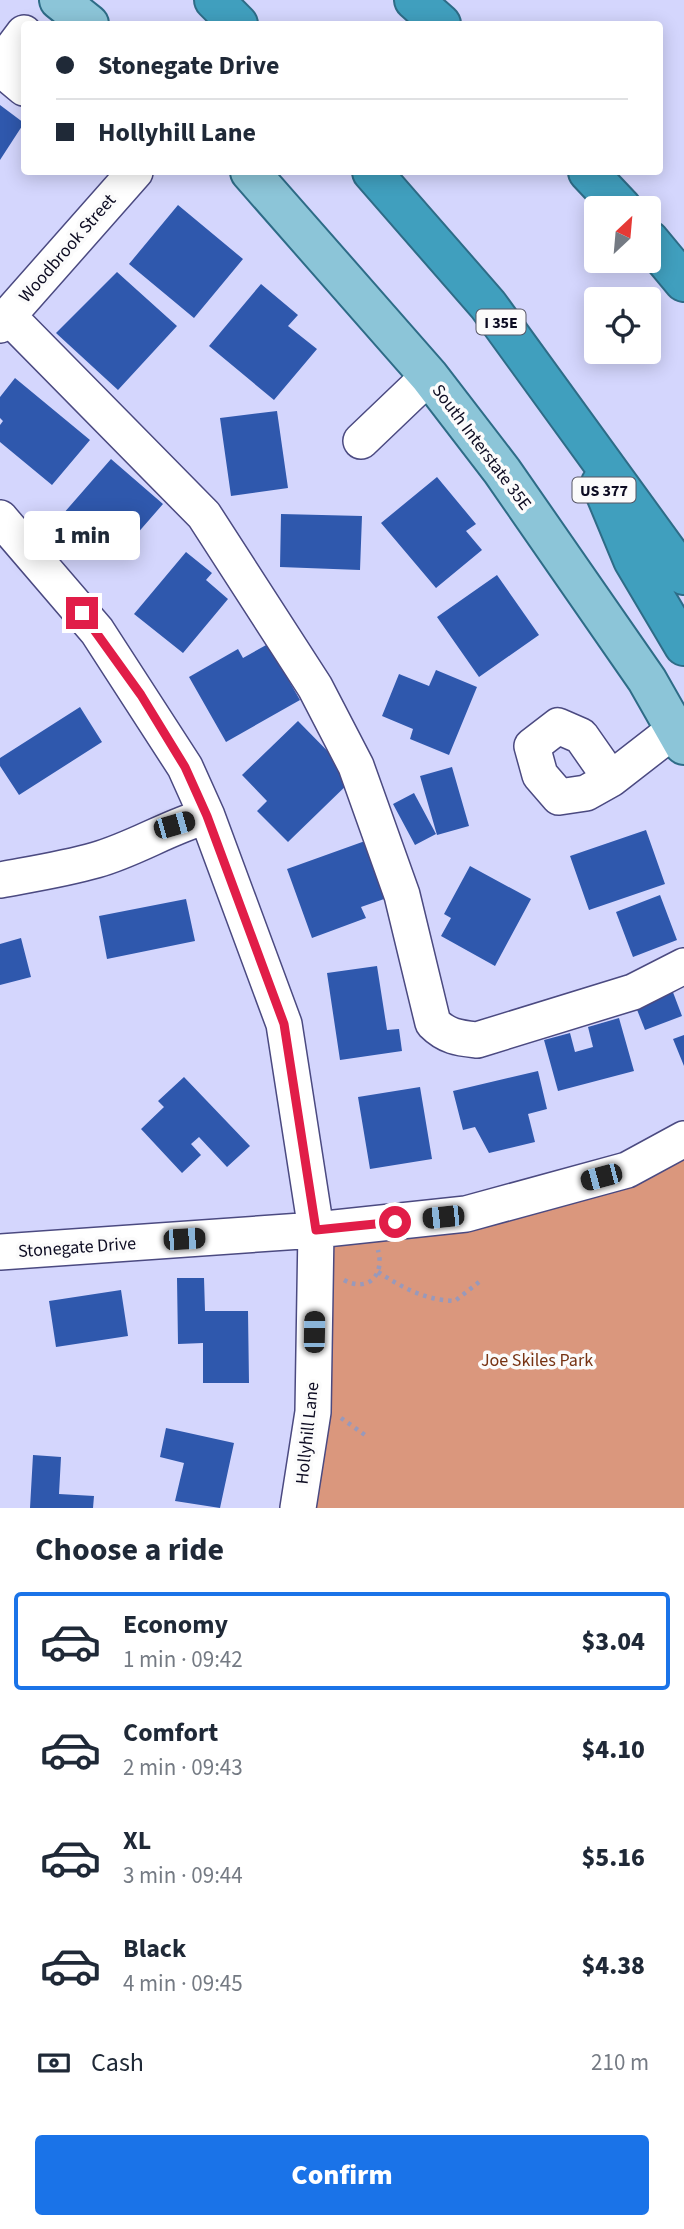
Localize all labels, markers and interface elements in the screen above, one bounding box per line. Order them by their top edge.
text: Stonegate Drive [98,47,279,84]
text: Hollyhill Lane [98,114,256,151]
street label: Woodbrook Street [13,189,122,308]
north arrow [584,196,662,273]
map controls [584,196,661,364]
button: locate [584,287,661,364]
road number: I 35E [476,310,526,334]
street label: South Interstate 35E [426,379,537,515]
road number: US 377 [572,477,636,503]
callout: 1 min [24,512,140,560]
text: 1 min [54,519,110,552]
route end [66,597,98,629]
car [151,809,198,841]
car [578,1161,625,1193]
car [422,1204,465,1230]
route start [379,1206,411,1238]
car [163,1227,206,1251]
street label: Stonegate Drive [17,1231,137,1264]
car [304,1311,325,1353]
park label: Joe Skiles Park [481,1348,593,1373]
street label: Hollyhill Lane [290,1381,325,1485]
text: Choose a ride [35,1527,224,1573]
text: Economy [123,1606,228,1643]
icon: car [39,1610,102,1673]
text: $3.04 [581,1623,645,1660]
text: 1 min · 09:42 [123,1643,243,1676]
text: Comfort [123,1714,218,1751]
icon: car [39,1718,102,1781]
text: $4.10 [581,1731,645,1768]
text: 2 min · 09:43 [123,1751,243,1784]
text: XL [123,1822,151,1859]
icon: car [39,1826,102,1889]
text: $5.16 [581,1839,645,1876]
text: 3 min · 09:44 [123,1859,243,1892]
text: Black [123,1930,186,1967]
icon: car [39,1934,102,1997]
text: $4.38 [581,1947,645,1984]
text: 4 min · 09:45 [123,1967,243,2000]
icon: cash [35,2044,73,2082]
text: Cash [91,2044,144,2081]
text: 210 m [591,2046,649,2079]
button: Confirm [35,2135,649,2215]

